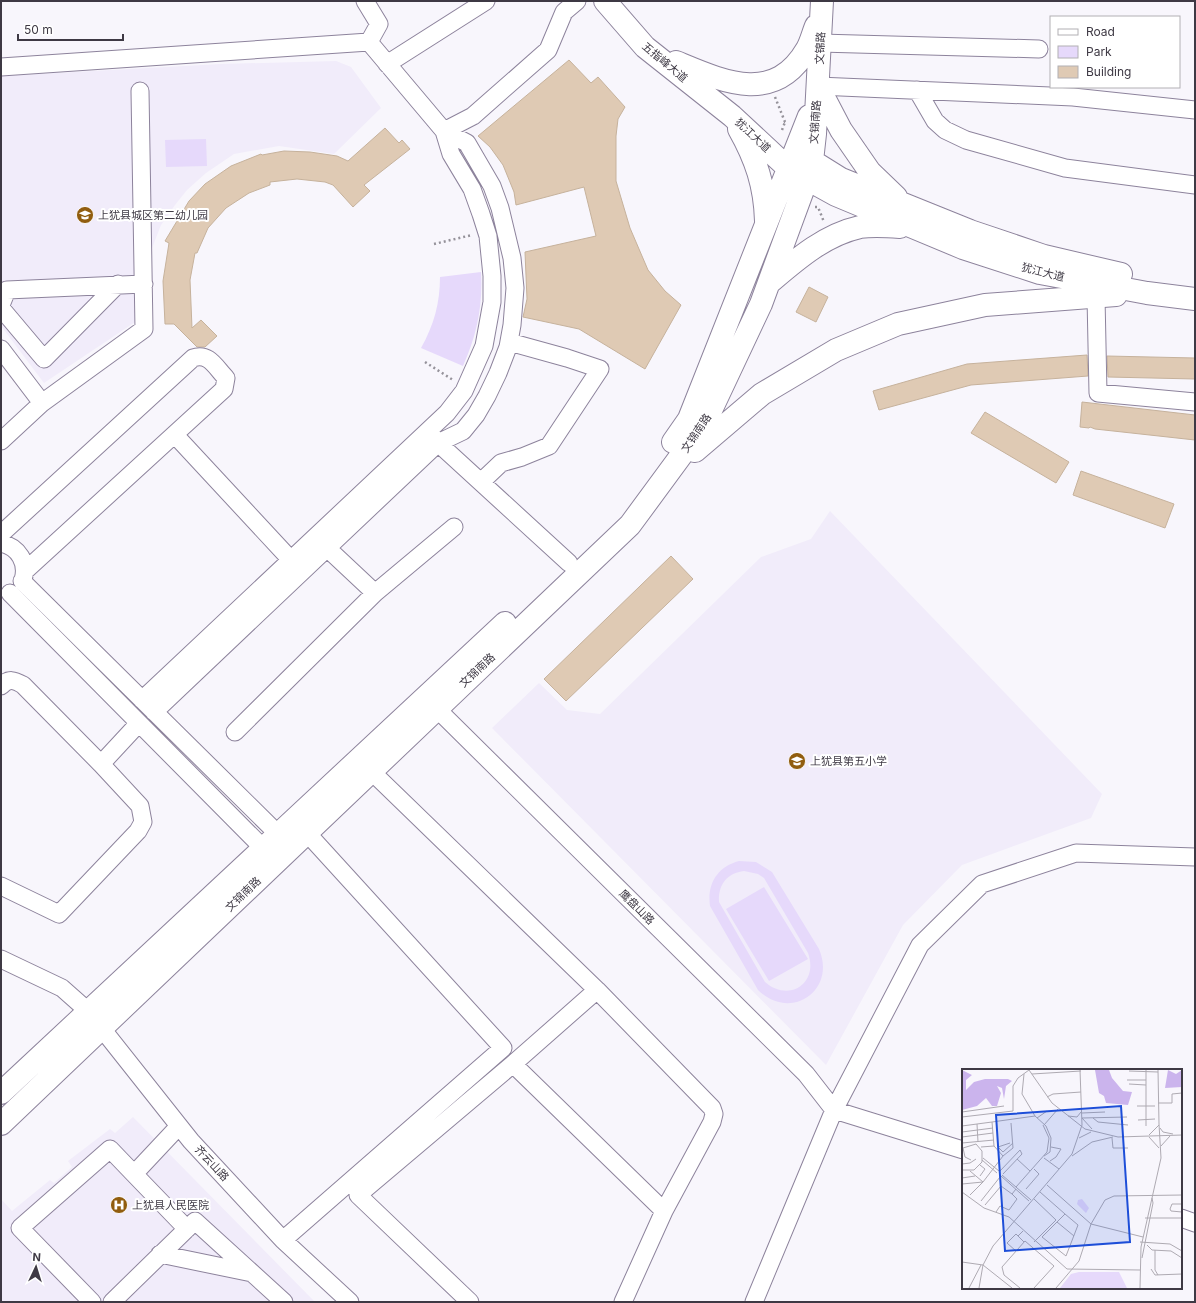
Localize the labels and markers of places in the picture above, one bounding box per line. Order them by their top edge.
school or university icon: 上犹县城区第二幼儿园 [75,205,95,225]
place label: 上犹县城区第二幼儿园 [98,208,208,222]
school or university icon: 上犹县第五小学 [787,751,807,771]
place label: 上犹县第五小学 [810,754,887,768]
hospital icon: 上犹县人民医院 [109,1195,129,1215]
place label: 上犹县人民医院 [132,1198,209,1212]

